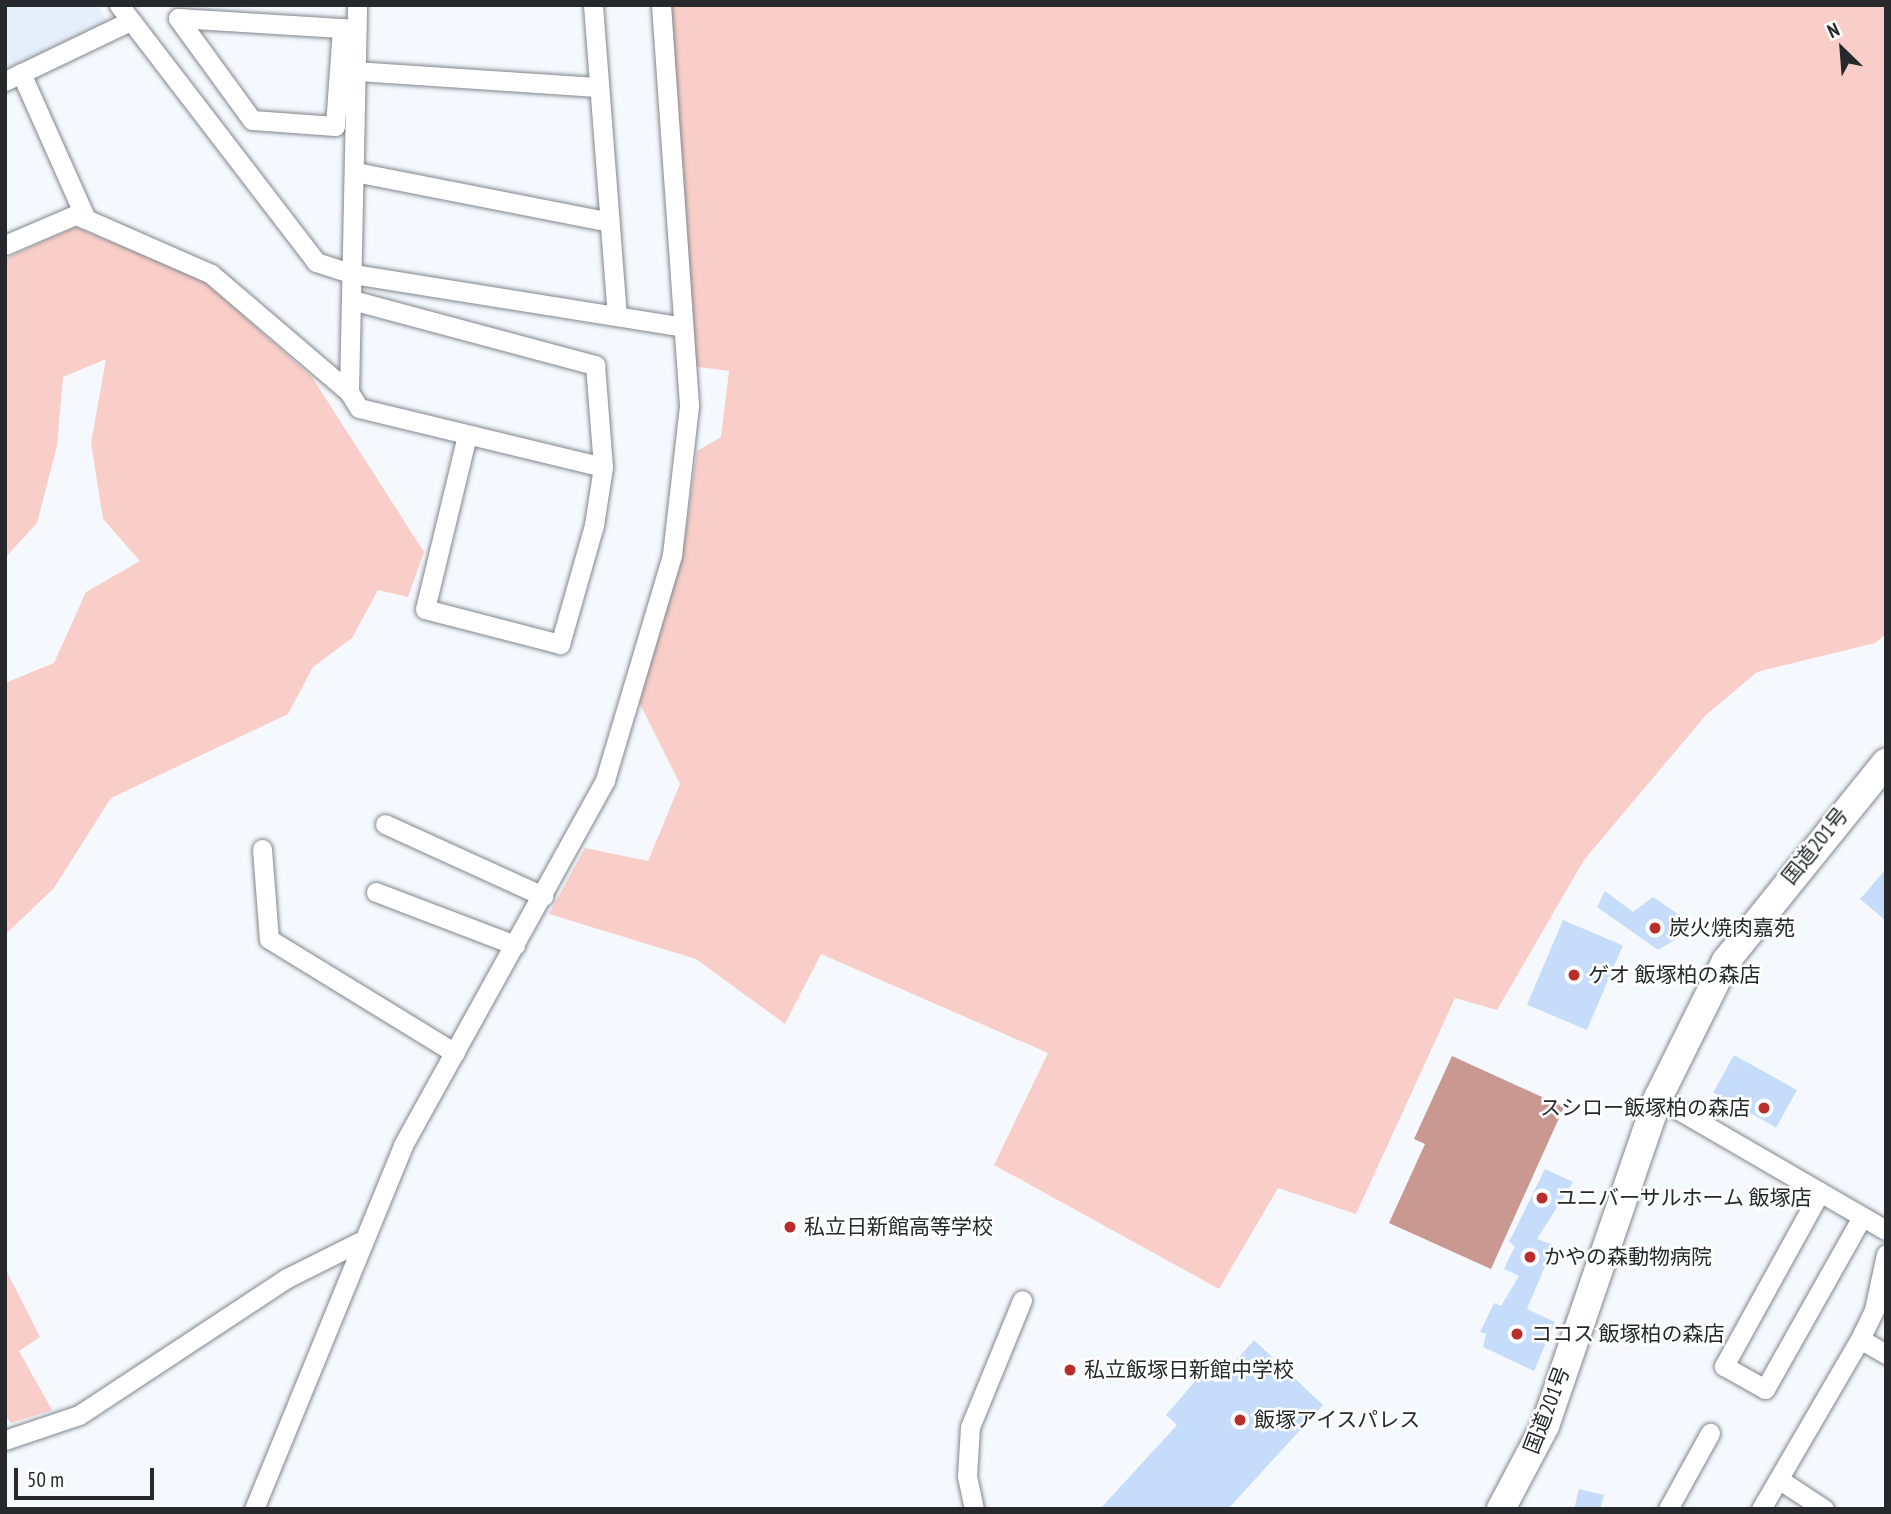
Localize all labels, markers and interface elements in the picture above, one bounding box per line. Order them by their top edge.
north arrow [1807,14,1877,84]
text: N [1823,17,1843,43]
street label: 国道201号 [1776,803,1854,889]
place label: 炭火焼肉嘉苑 [1669,915,1795,941]
marker: 炭火焼肉嘉苑 [1647,920,1663,936]
place label: ゲオ 飯塚柏の森店 [1588,962,1760,988]
marker: ゲオ 飯塚柏の森店 [1566,967,1582,983]
place label: スシロー飯塚柏の森店 [1540,1095,1750,1121]
marker: スシロー飯塚柏の森店 [1756,1100,1772,1116]
place label: ユニバーサルホーム 飯塚店 [1556,1185,1812,1211]
marker: ユニバーサルホーム 飯塚店 [1534,1190,1550,1206]
place label: 私立日新館高等学校 [804,1214,993,1240]
marker: 私立日新館高等学校 [782,1219,798,1235]
place label: かやの森動物病院 [1544,1244,1712,1270]
marker: かやの森動物病院 [1522,1249,1538,1265]
place label: ココス 飯塚柏の森店 [1531,1321,1724,1347]
marker: ココス 飯塚柏の森店 [1509,1326,1525,1342]
place label: 私立飯塚日新館中学校 [1084,1357,1294,1383]
marker: 私立飯塚日新館中学校 [1062,1362,1078,1378]
street label: 国道201号 [1519,1363,1575,1457]
place label: 飯塚アイスパレス [1254,1407,1422,1433]
marker: 飯塚アイスパレス [1232,1412,1248,1428]
scale bar [18,1454,158,1498]
text: 50 m [27,1466,64,1493]

